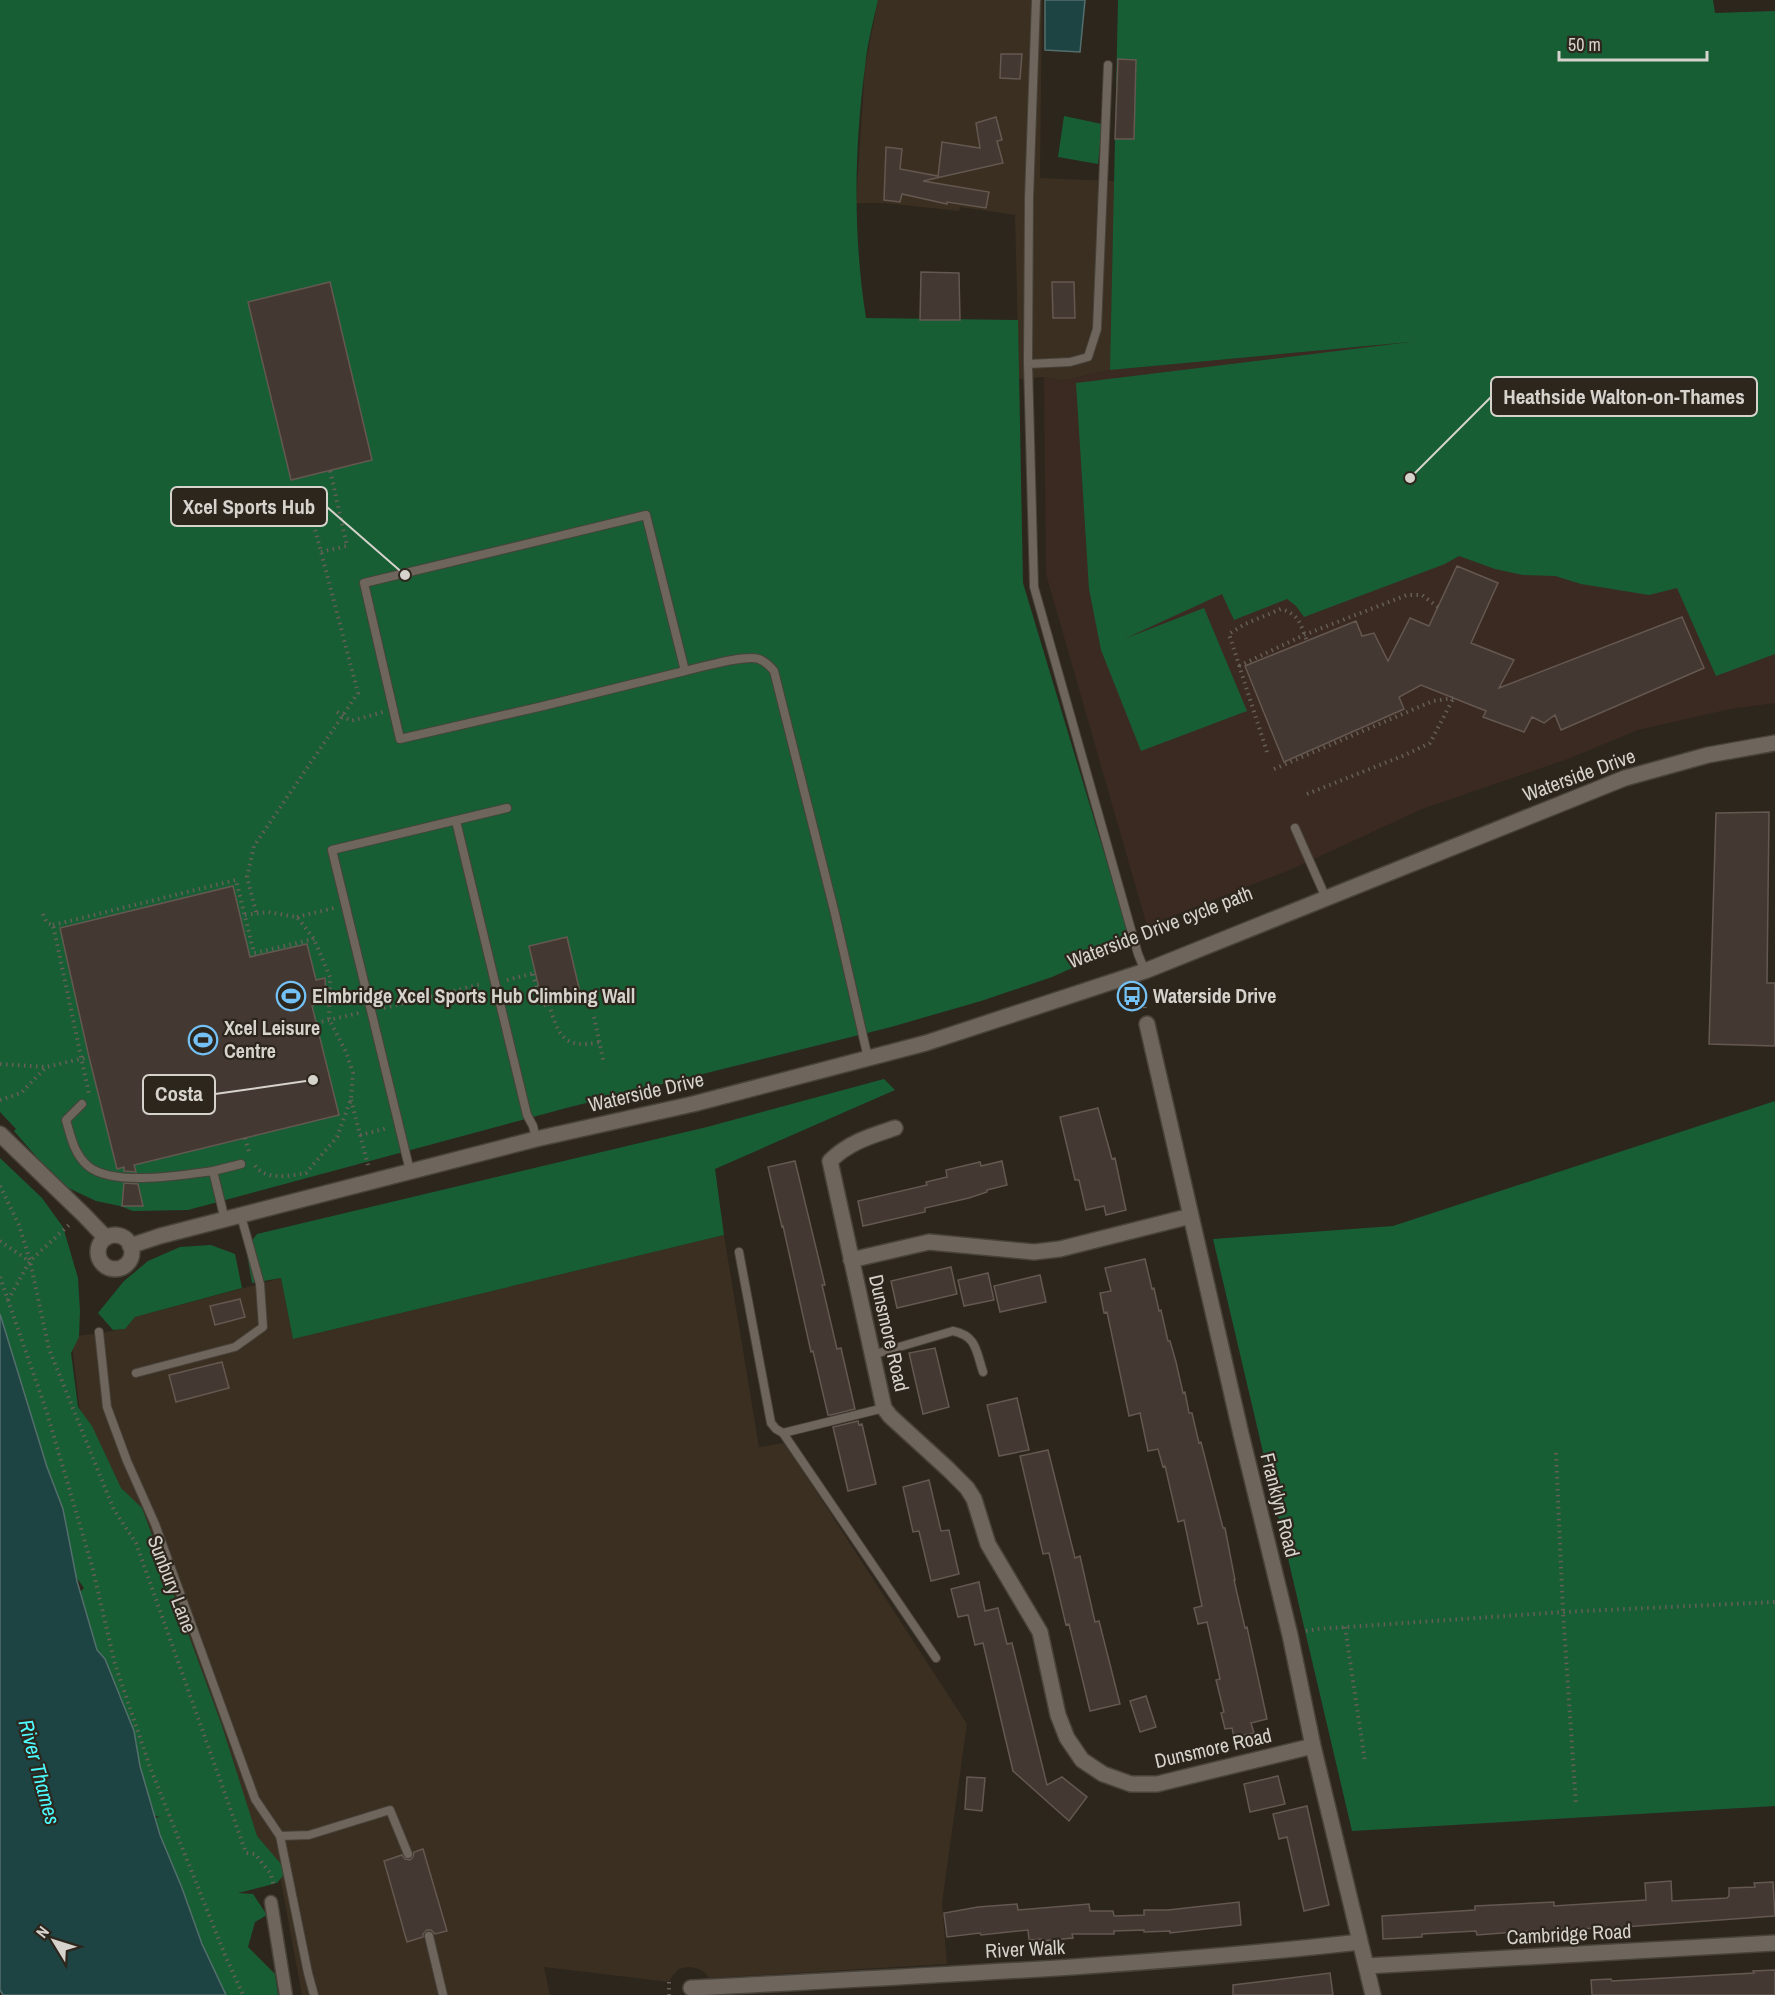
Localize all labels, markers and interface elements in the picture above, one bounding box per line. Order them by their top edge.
scale bar [1559,24,1708,62]
text: 50 m [1568,32,1601,57]
callout: Heathside Walton-on-Thames [1491,377,1757,416]
text: Heathside Walton-on-Thames [1503,382,1745,411]
callout: Xcel Sports Hub [171,487,327,526]
text: Xcel Sports Hub [183,492,315,521]
street label: Waterside Drive [1519,742,1639,807]
street label: Waterside Drive cycle path [1063,879,1256,974]
sports icon: Elmbridge Xcel Sports Hub Climbing Wall [275,980,307,1012]
bus stop icon: Waterside Drive [1116,980,1148,1012]
place label: Elmbridge Xcel Sports Hub Climbing Wall [312,982,635,1009]
place label: Waterside Drive [1153,982,1276,1009]
place label: Xcel Leisure Centre [224,1014,320,1064]
sports icon: Xcel Leisure Centre [187,1024,219,1056]
street label: Waterside Drive [585,1065,706,1118]
callout: Costa [143,1075,215,1114]
text: Costa [155,1079,203,1108]
street label: Dunsmore Road [863,1272,916,1394]
street label: Franklyn Road [1254,1450,1306,1560]
street label: Sunbury Lane [142,1531,203,1636]
water label: River Thames [12,1716,68,1828]
street label: Dunsmore Road [1152,1721,1274,1774]
north arrow [24,1911,84,1971]
street label: Cambridge Road [1506,1917,1632,1950]
text: N [31,1921,54,1942]
street label: River Walk [985,1933,1066,1964]

